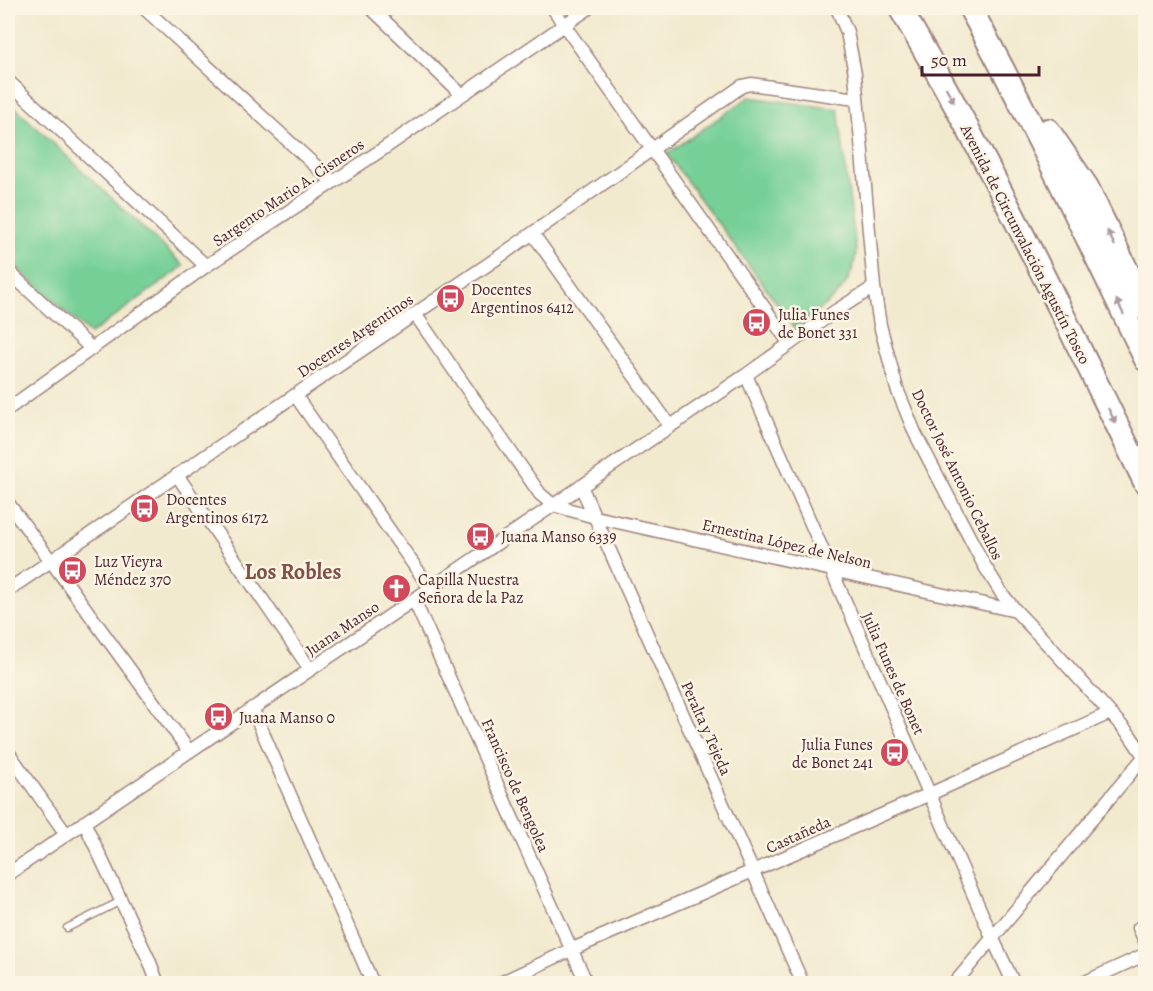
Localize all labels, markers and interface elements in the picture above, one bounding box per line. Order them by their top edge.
scale bar [922,39,1039,77]
text: 50 m [931,48,967,72]
one-way arrow [945,86,955,103]
street label: Avenida de Circunvalación Agustín Tosco [954,120,1095,368]
street label: Sargento Mario A. Cisneros [208,134,369,252]
one-way arrow [1107,230,1116,247]
place label: Docentes Argentinos 6412 [470,279,574,319]
bus stop icon: Docentes Argentinos 6412 [434,282,466,314]
street label: Docentes Argentinos [293,289,418,383]
one-way arrow [1116,298,1125,315]
place label: Julia Funes de Bonet 331 [778,304,858,344]
bus stop icon: Julia Funes de Bonet 331 [741,307,773,339]
street label: Doctor José Antonio Ceballos [906,385,1008,564]
one-way arrow [1107,407,1117,424]
place label: Docentes Argentinos 6172 [165,489,269,529]
bus stop icon: Docentes Argentinos 6172 [129,492,161,524]
street label: Ernestina López de Nelson [700,514,874,574]
bus stop icon: Juana Manso 6339 [464,520,496,552]
place label: Juana Manso 6339 [501,526,616,548]
place label: Luz Vieyra Méndez 370 [94,551,171,591]
bus stop icon: Luz Vieyra Méndez 370 [57,554,89,586]
district label: Los Robles [245,557,341,587]
place label: Capilla Nuestra Señora de la Paz [418,569,524,609]
church icon: Capilla Nuestra Señora de la Paz [381,572,413,604]
street label: Juana Manso [301,596,384,662]
street label: Julia Funes de Bonet [856,608,930,738]
street label: Peralta y Tejeda [676,678,737,779]
bus stop icon: Juana Manso 0 [202,701,234,733]
place label: Juana Manso 0 [239,707,335,729]
street label: Francisco de Bengolea [476,715,555,856]
place label: Julia Funes de Bonet 241 [792,734,874,774]
bus stop icon: Julia Funes de Bonet 241 [878,737,910,769]
street label: Castañeda [762,811,835,859]

